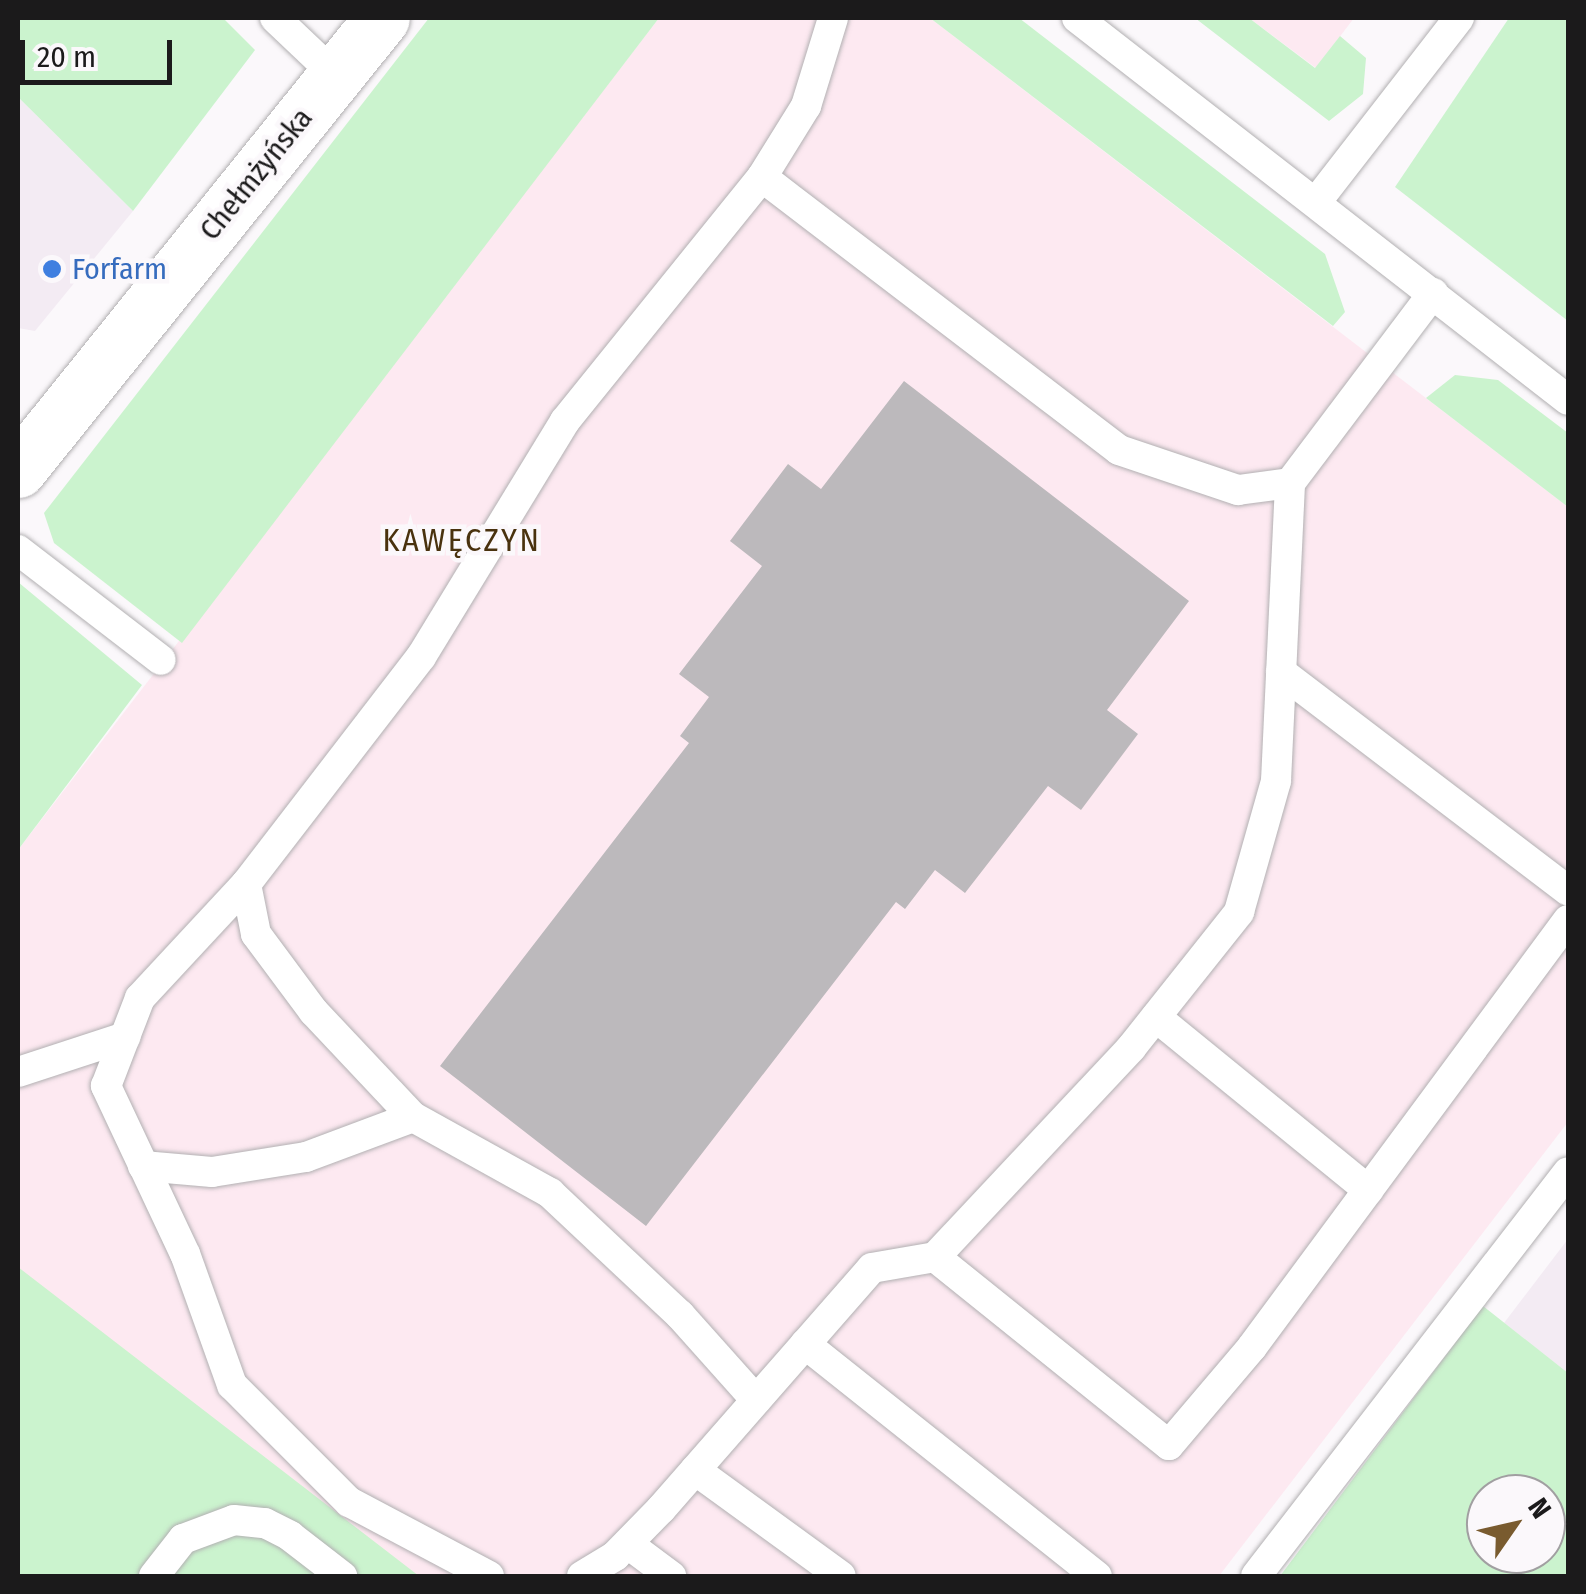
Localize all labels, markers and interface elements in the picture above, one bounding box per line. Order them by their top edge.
scale bar [25,20,178,82]
text: 20 m [37,39,96,75]
street label: Chełmżyńska [192,101,320,247]
place label: Forfarm [72,251,167,287]
marker: Forfarm [41,258,63,280]
district label: KAWĘCZYN [383,521,541,559]
north arrow [1466,1474,1566,1574]
text: N [1521,1492,1558,1524]

